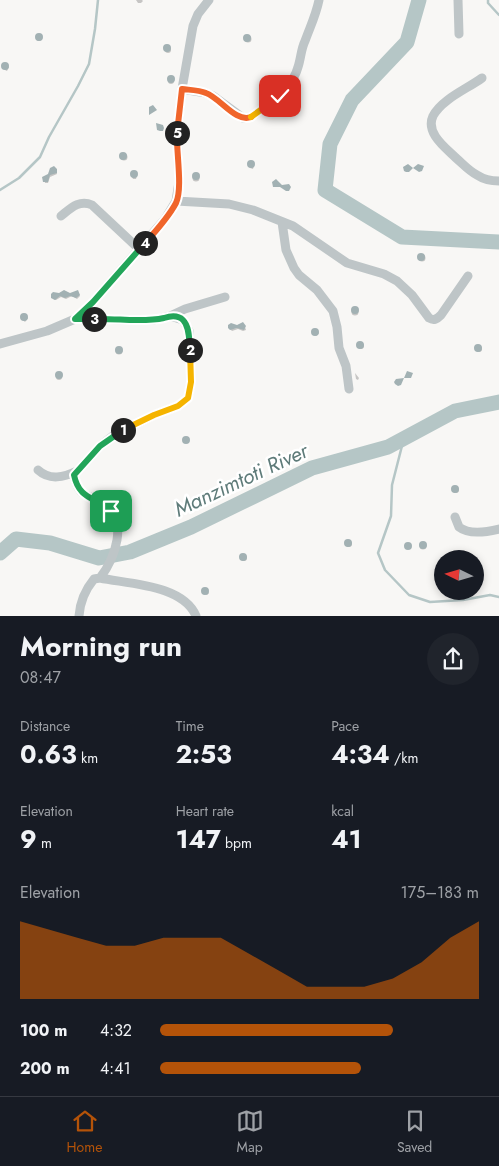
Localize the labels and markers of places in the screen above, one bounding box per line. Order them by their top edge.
pin [259,75,301,117]
pin: 5 [164,120,190,146]
pin: 4 [132,230,158,256]
pin: 3 [82,306,106,332]
pin: 2 [178,338,202,362]
pin: 1 [110,418,136,442]
pin [90,490,132,532]

